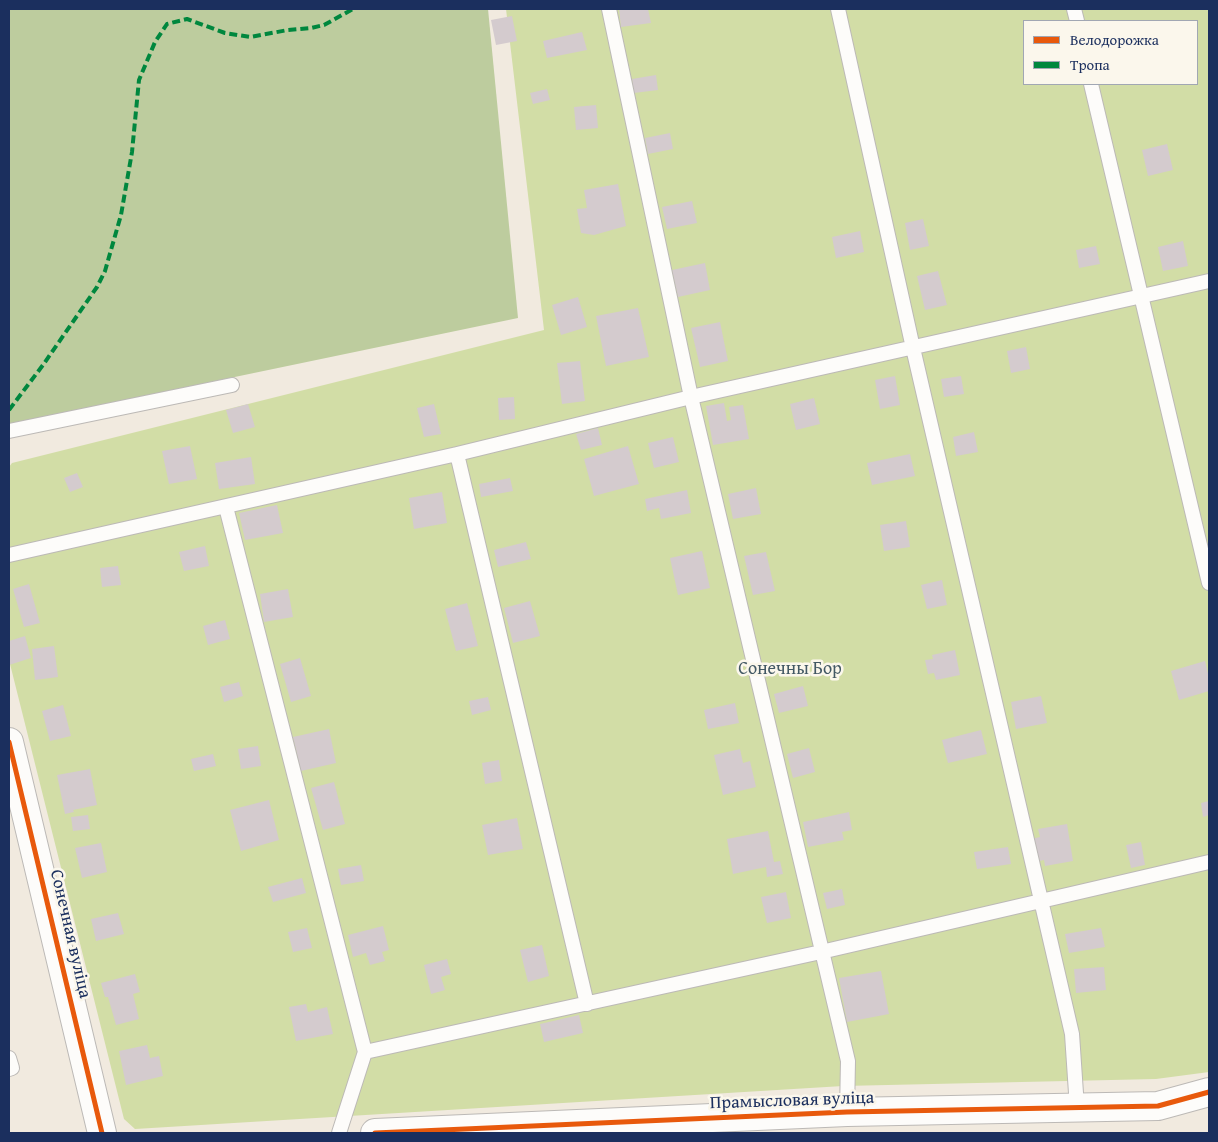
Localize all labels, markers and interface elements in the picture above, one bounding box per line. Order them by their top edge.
legend [1023,20,1198,85]
text: Велодорожка [1070,29,1159,50]
text: Тропа [1070,54,1110,75]
park label: Сонечны Бор [738,658,842,680]
street label: Сонечная вуліца [45,868,95,1000]
street label: Прамысловая вуліца [709,1087,875,1115]

